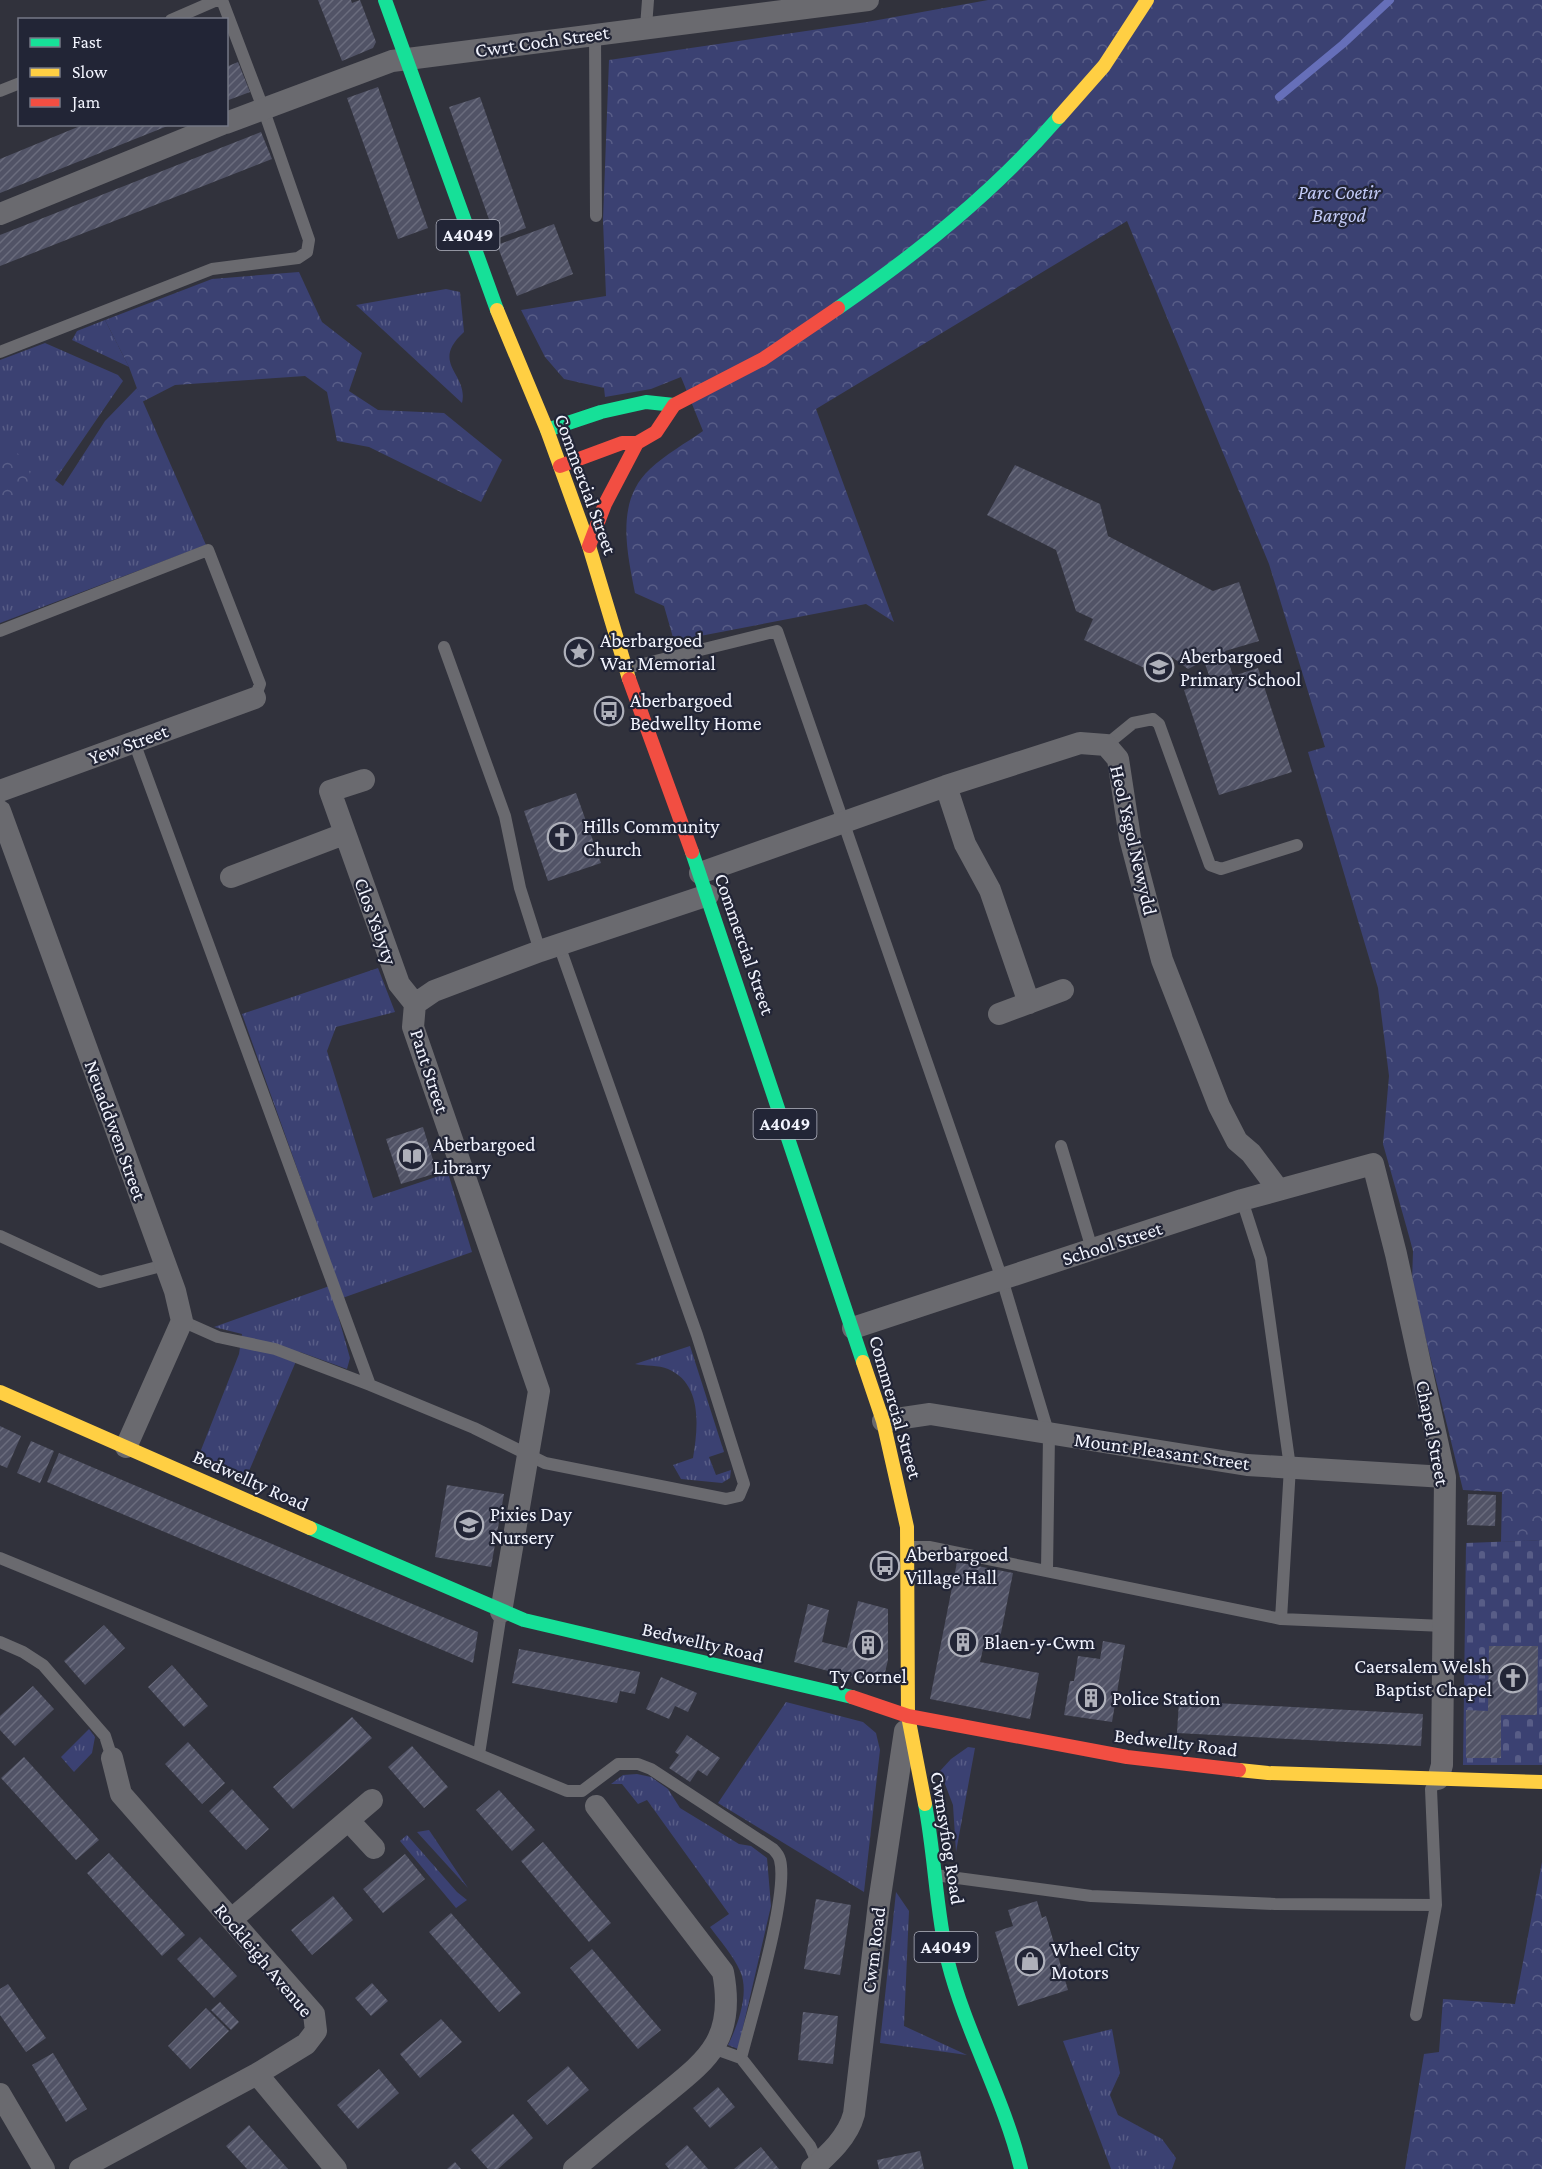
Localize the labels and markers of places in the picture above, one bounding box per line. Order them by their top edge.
place label: Aberbargoed War Memorial [600,629,716,674]
place icon: Aberbargoed War Memorial [563,636,595,668]
place label: Aberbargoed Primary School [1180,645,1301,691]
school or university icon: Aberbargoed Primary School [1143,651,1175,683]
place label: Aberbargoed Bedwellty Home [630,689,762,735]
bus stop icon: Aberbargoed Bedwellty Home [593,695,625,727]
place label: Hills Community Church [583,815,720,860]
church icon: Hills Community Church [546,821,578,853]
place label: Aberbargoed Library [433,1133,536,1179]
library icon: Aberbargoed Library [396,1140,428,1172]
place label: Pixies Day Nursery [490,1503,573,1549]
school or university icon: Pixies Day Nursery [453,1509,485,1541]
place label: Aberbargoed Village Hall [906,1543,1009,1589]
bus stop icon: Aberbargoed Village Hall [869,1550,901,1582]
building icon: Blaen-y-Cwm [947,1626,979,1658]
building icon: Ty Cornel [852,1629,884,1661]
place label: Blaen-y-Cwm [984,1631,1095,1654]
place label: Caersalem Welsh Baptist Chapel [1354,1655,1492,1701]
church icon: Caersalem Welsh Baptist Chapel [1497,1662,1529,1694]
place label: Ty Cornel [829,1665,907,1688]
building icon: Police Station [1075,1682,1107,1714]
place label: Police Station [1112,1687,1221,1709]
place label: Wheel City Motors [1051,1938,1140,1983]
shop icon: Wheel City Motors [1014,1945,1046,1977]

